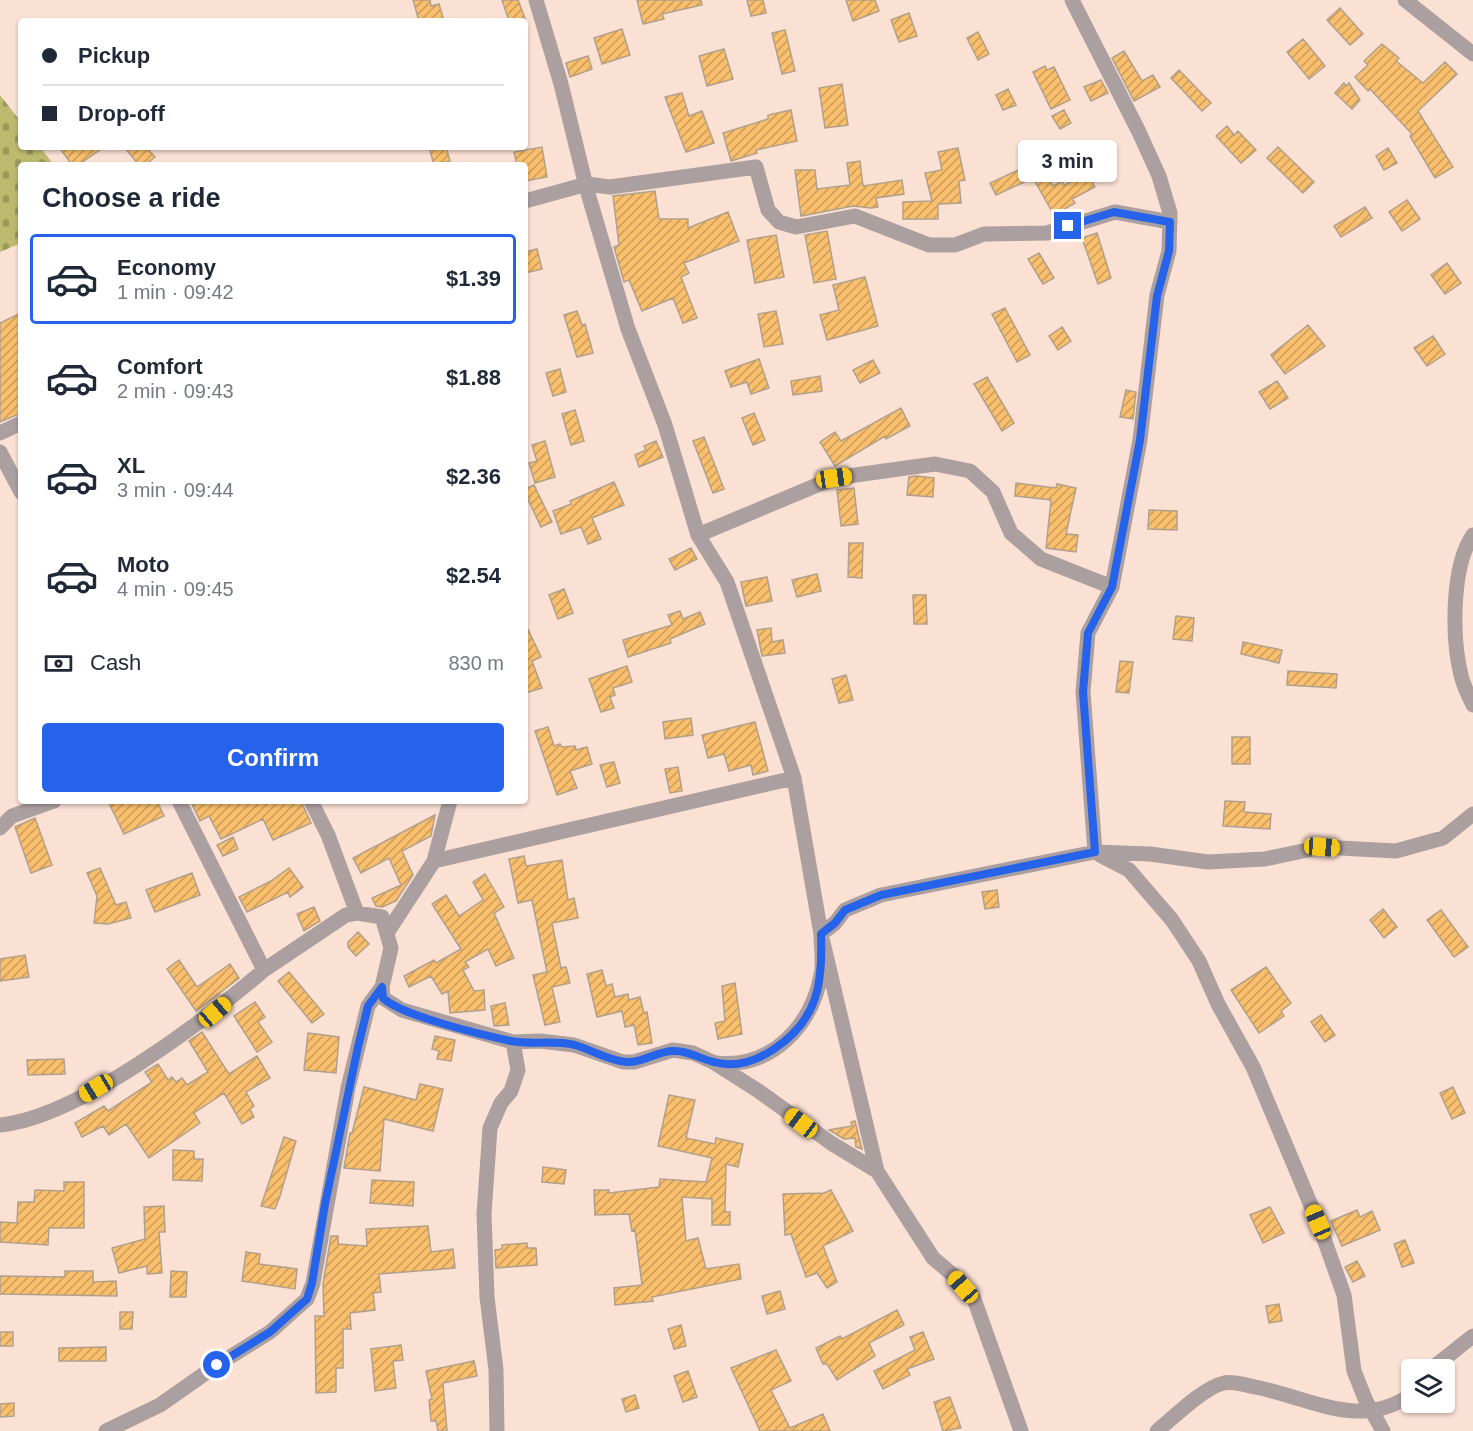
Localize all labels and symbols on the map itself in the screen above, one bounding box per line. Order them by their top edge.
callout: 3 min [1018,139,1118,181]
route end [1054,212,1081,239]
car [815,467,853,489]
car [1303,837,1341,857]
car [195,994,235,1030]
car [76,1071,116,1105]
car [781,1105,821,1141]
car [1303,1202,1333,1242]
car [944,1268,982,1306]
route start [203,1351,230,1378]

